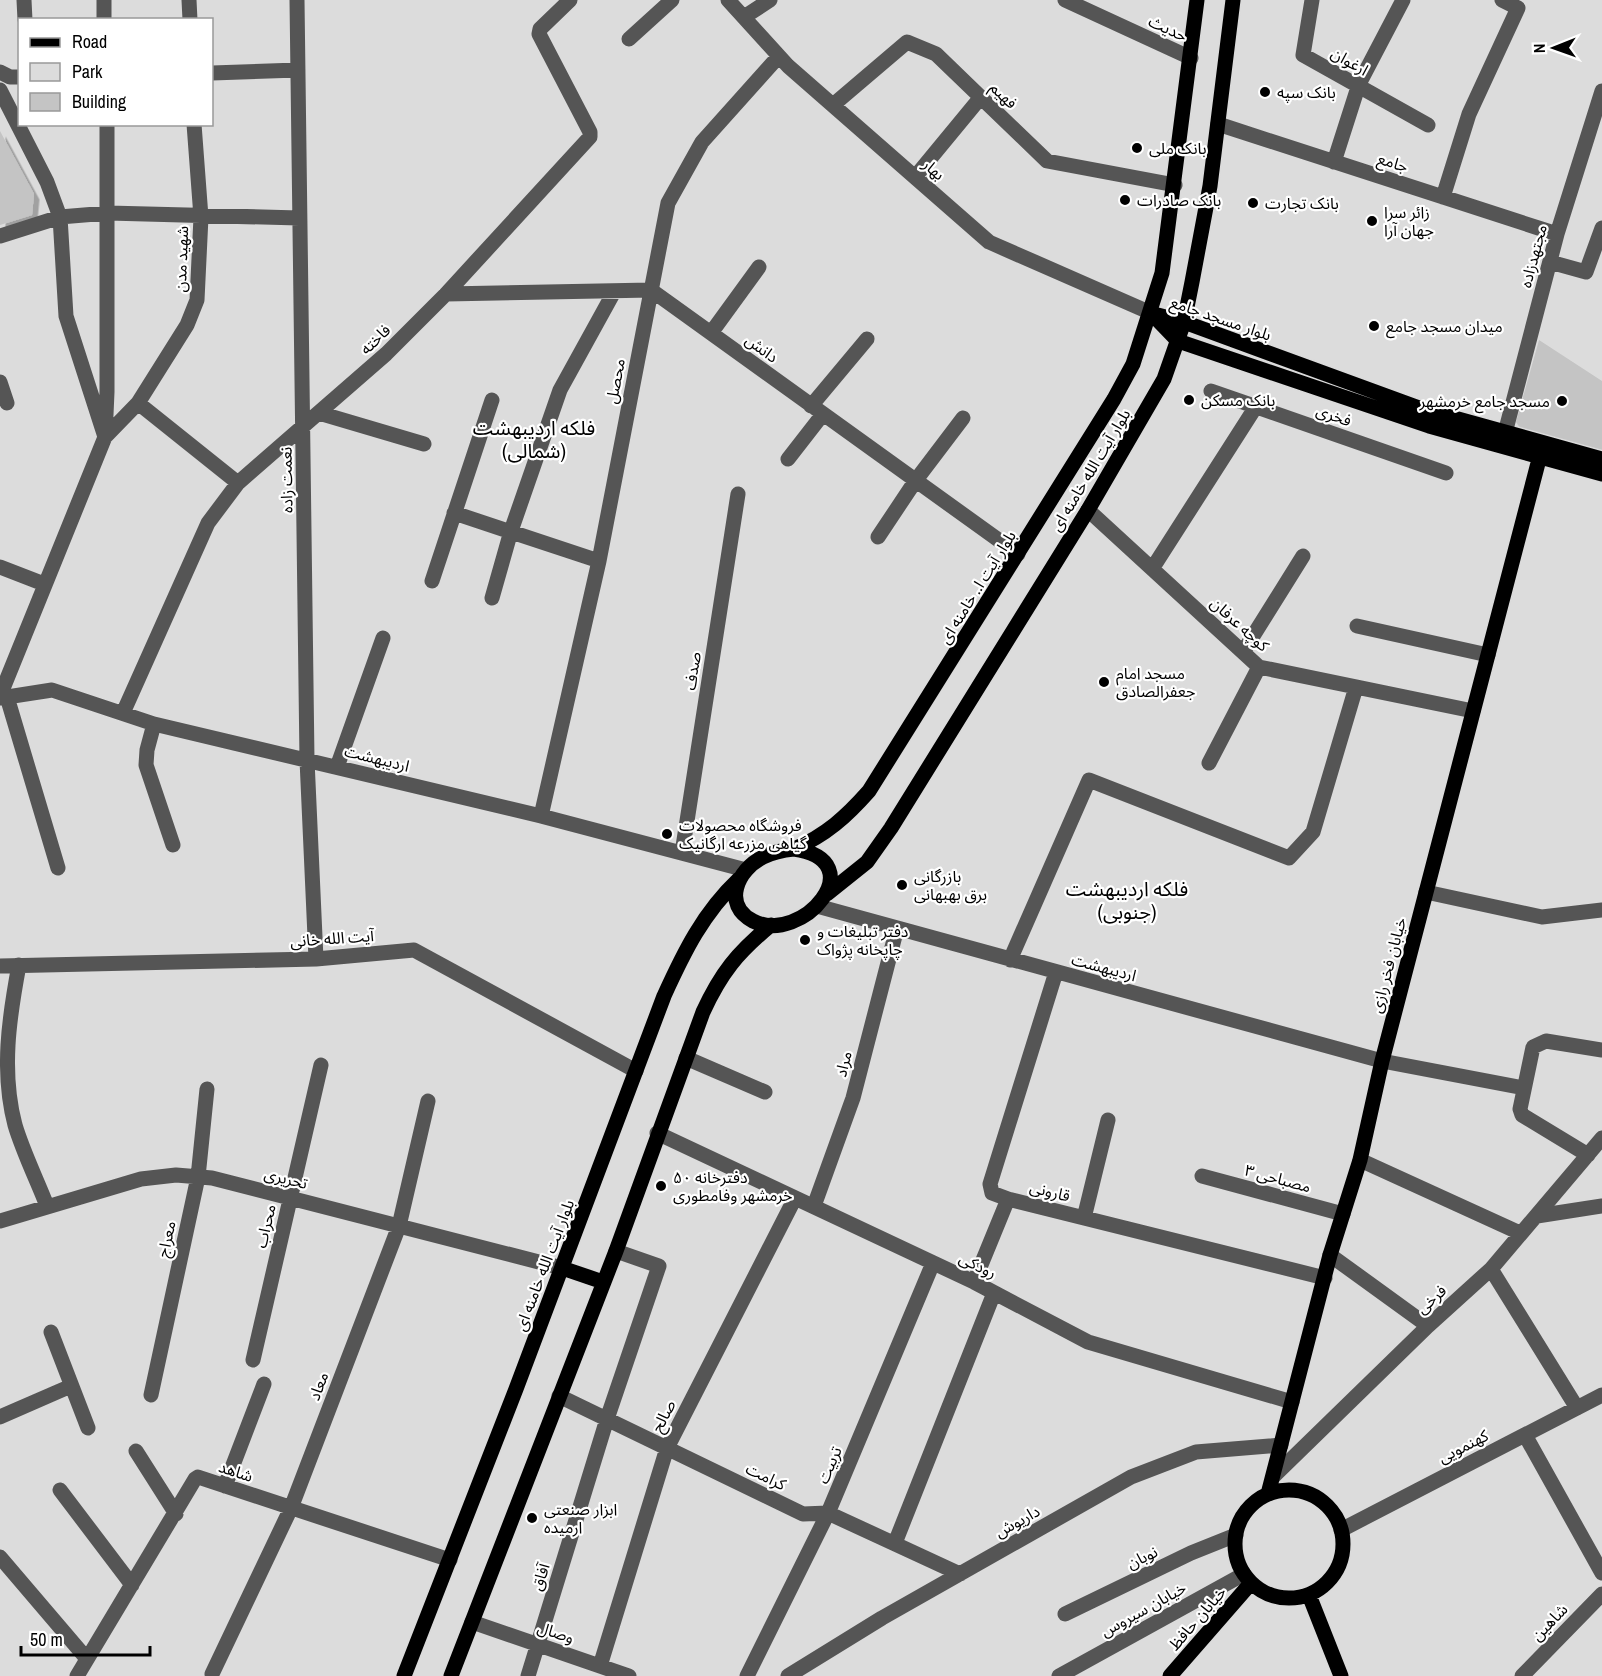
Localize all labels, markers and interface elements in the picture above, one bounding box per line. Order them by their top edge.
street label: حدیث [1145,10,1191,46]
legend [18,18,213,126]
north arrow [1524,18,1584,78]
text: Road [72,29,107,54]
street label: ارغوان [1327,42,1373,80]
text: N [1528,43,1550,53]
text: Park [72,59,103,84]
street label: فهیم [984,77,1023,115]
place label: بانک سپه [1277,81,1336,103]
marker: بانک سپه [1258,85,1272,99]
text: Building [72,89,127,114]
place label: بانک ملی [1149,137,1207,159]
marker: بانک ملی [1130,141,1144,155]
street label: جامع [1374,147,1411,179]
street label: بهار [917,153,950,185]
place label: بانک صادرات [1137,189,1221,211]
place label: بانک تجارت [1265,192,1339,214]
marker: بانک صادرات [1118,193,1132,207]
marker: بانک تجارت [1246,196,1260,210]
place label: زائر سرا جهان آرا [1384,201,1434,241]
marker: زائر سرا جهان آرا [1365,214,1379,228]
street label: مجتهدزاده [1514,222,1552,290]
street label: شهید مدن [169,225,193,293]
street label: بلوار مسجد جامع [1167,290,1274,347]
place label: میدان مسجد جامع [1386,315,1503,339]
street label: فاخته [355,319,395,359]
marker: میدان مسجد جامع [1367,319,1381,333]
street label: دانش [741,329,783,367]
street label: محصل [600,357,630,405]
place label: بانک مسکن [1201,389,1275,411]
place label: مسجد جامع خرمشهر [1418,390,1550,414]
marker: بانک مسکن [1182,393,1196,407]
marker: مسجد جامع خرمشهر [1555,394,1569,408]
street label: فخری [1313,399,1355,431]
street label: بلوار آیت الله خامنه ای [1045,405,1135,535]
district label: فلکه اردیبهشت (شمالی) [473,414,595,464]
street label: نعمت زاده [274,447,298,513]
street label: بلوار آیت ا.. خامنه ای [933,526,1021,648]
street label: کوچه عرفان [1206,592,1274,656]
street label: صدف [678,650,706,692]
place label: مسجد امام جعفرالصادق [1116,662,1195,702]
marker: مسجد امام جعفرالصادق [1097,675,1111,689]
street label: اردیبهشت [342,739,412,777]
place label: فروشگاه محصولات گیاهی مزرعه ارگانیک [679,814,807,854]
marker: فروشگاه محصولات گیاهی مزرعه ارگانیک [660,827,674,841]
place label: بازرگانی برق بهبهانی [914,865,987,905]
district label: فلکه اردیبهشت (جنوبی) [1066,875,1188,925]
marker: بازرگانی برق بهبهانی [895,878,909,892]
street label: خیابان فخر رازی [1365,915,1411,1015]
place label: دفتر تبلیغات و چاپخانه پژواک [817,920,908,960]
street label: آیت الله خانی [289,924,376,952]
marker: دفتر تبلیغات و چاپخانه پژواک [798,933,812,947]
street label: اردیبهشت [1069,948,1139,986]
street label: مراد [829,1049,857,1079]
street label: مصباحی ۳ [1242,1159,1314,1197]
street label: تحریری [262,1162,310,1194]
place label: دفترخانه ۵۰ خرمشهر وفامطوری [673,1166,793,1206]
street label: قارونی [1027,1175,1073,1207]
marker: دفترخانه ۵۰ خرمشهر وفامطوری [654,1179,668,1193]
street label: بلوار آیت الله خامنه ای [509,1196,579,1334]
street label: محراب [249,1202,281,1250]
street label: معراج [151,1219,183,1260]
street label: رودکی [956,1247,1000,1283]
street label: فرخی [1411,1279,1451,1319]
street label: معاد [303,1369,333,1403]
street label: صالح [646,1396,682,1437]
street label: کهنمویی [1434,1424,1492,1468]
street label: تربیت [811,1443,847,1487]
street label: شاهد [216,1455,256,1487]
street label: کرامت [742,1457,790,1495]
place label: ابزار صنعتی ارمیده [544,1498,617,1538]
street label: داریوش [990,1500,1044,1542]
marker: ابزار صنعتی ارمیده [525,1511,539,1525]
street label: نوبان [1123,1540,1161,1574]
street label: آفاق [525,1559,555,1594]
street label: خیابان سیروس [1096,1576,1190,1642]
street label: خیابان حافظ [1163,1581,1231,1655]
street label: شاهین [1526,1599,1572,1645]
street label: وصال [535,1616,577,1648]
scale bar [21,1619,150,1657]
text: 50 m [30,1627,63,1652]

